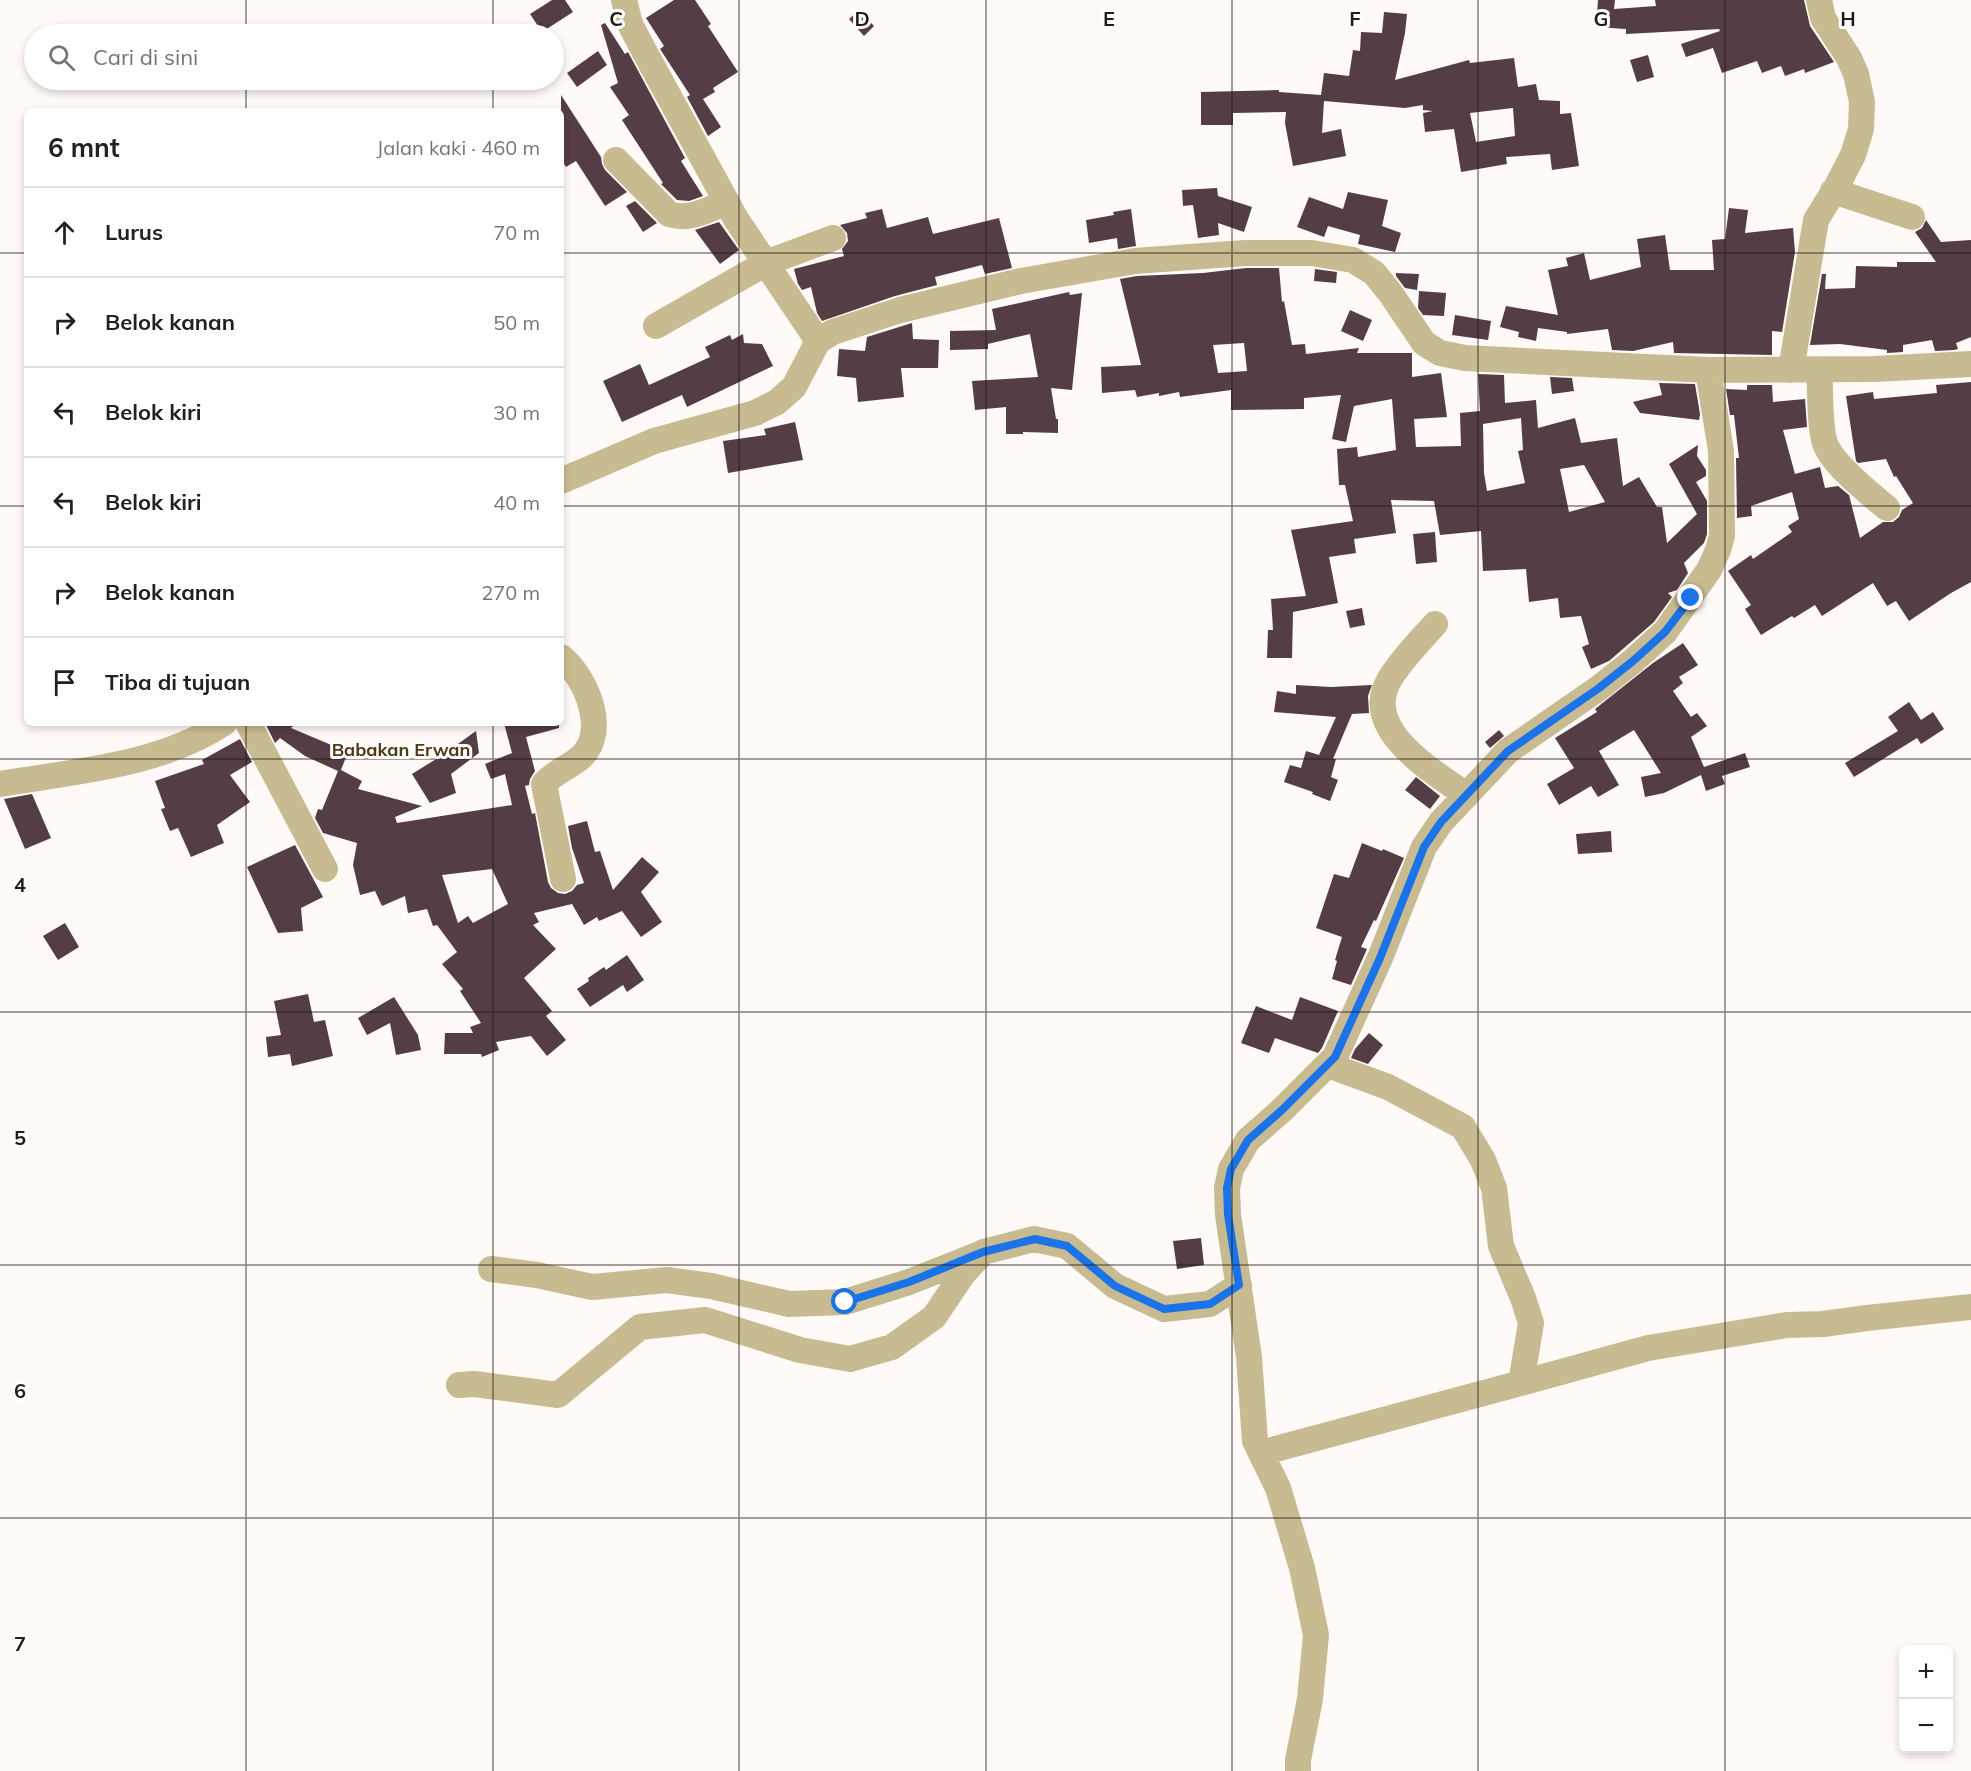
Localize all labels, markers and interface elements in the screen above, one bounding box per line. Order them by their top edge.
text: C [609,6,623,31]
text: D [854,6,870,31]
text: E [1103,6,1115,31]
text: F [1349,6,1361,31]
text: G [1594,6,1608,31]
text: H [1840,6,1856,31]
search box [24,24,564,90]
icon: search [45,41,78,74]
text: Cari di sini [93,43,198,71]
text: 6 mnt [48,131,120,164]
text: Jalan kaki · 460 m [377,135,540,160]
icon: ahead [48,216,81,249]
text: Lurus [105,218,163,246]
text: 70 m [493,220,540,245]
icon: right [48,306,81,339]
text: Belok kanan [105,308,235,336]
text: 50 m [493,310,540,335]
icon: left [48,396,81,429]
text: Belok kiri [105,398,201,426]
text: 30 m [493,400,540,425]
icon: left [48,486,81,519]
text: Belok kiri [105,488,201,516]
text: 40 m [493,490,540,515]
icon: right [48,576,81,609]
text: Belok kanan [105,578,235,606]
text: 270 m [481,580,540,605]
route end [1677,584,1703,610]
icon: arrive [48,666,81,699]
text: Tiba di tujuan [105,668,250,696]
district label: Babakan Erwan [332,738,470,761]
text: 4 [14,872,26,897]
text: 5 [14,1125,26,1150]
route start [831,1288,857,1314]
text: 6 [14,1378,26,1403]
text: 7 [14,1631,26,1656]
map controls [1899,1645,1953,1753]
button: + [1899,1645,1953,1699]
button: − [1899,1699,1953,1753]

